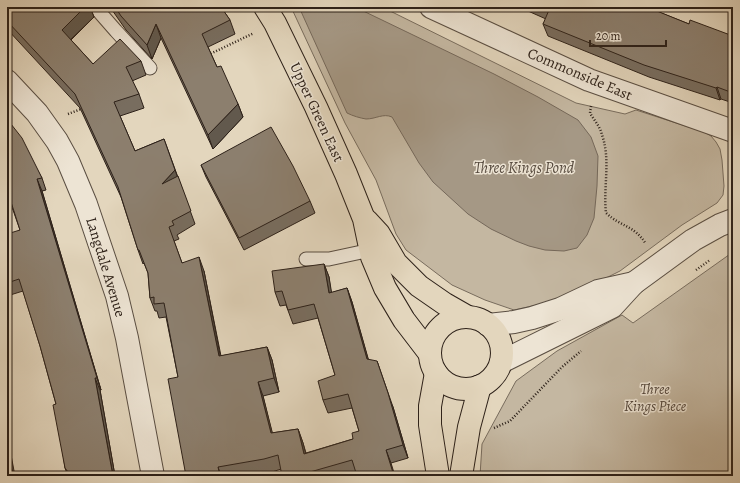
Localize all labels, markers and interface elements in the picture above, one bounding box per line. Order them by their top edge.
scale bar [590,22,666,48]
text: 20 m [596,28,620,44]
street label: Commonside East [525,43,635,105]
street label: Upper Green East [285,59,349,165]
water label: Three Kings Pond [474,157,575,179]
street label: Langdale Avenue [81,215,131,320]
park label: Three Kings Piece [624,379,687,416]

